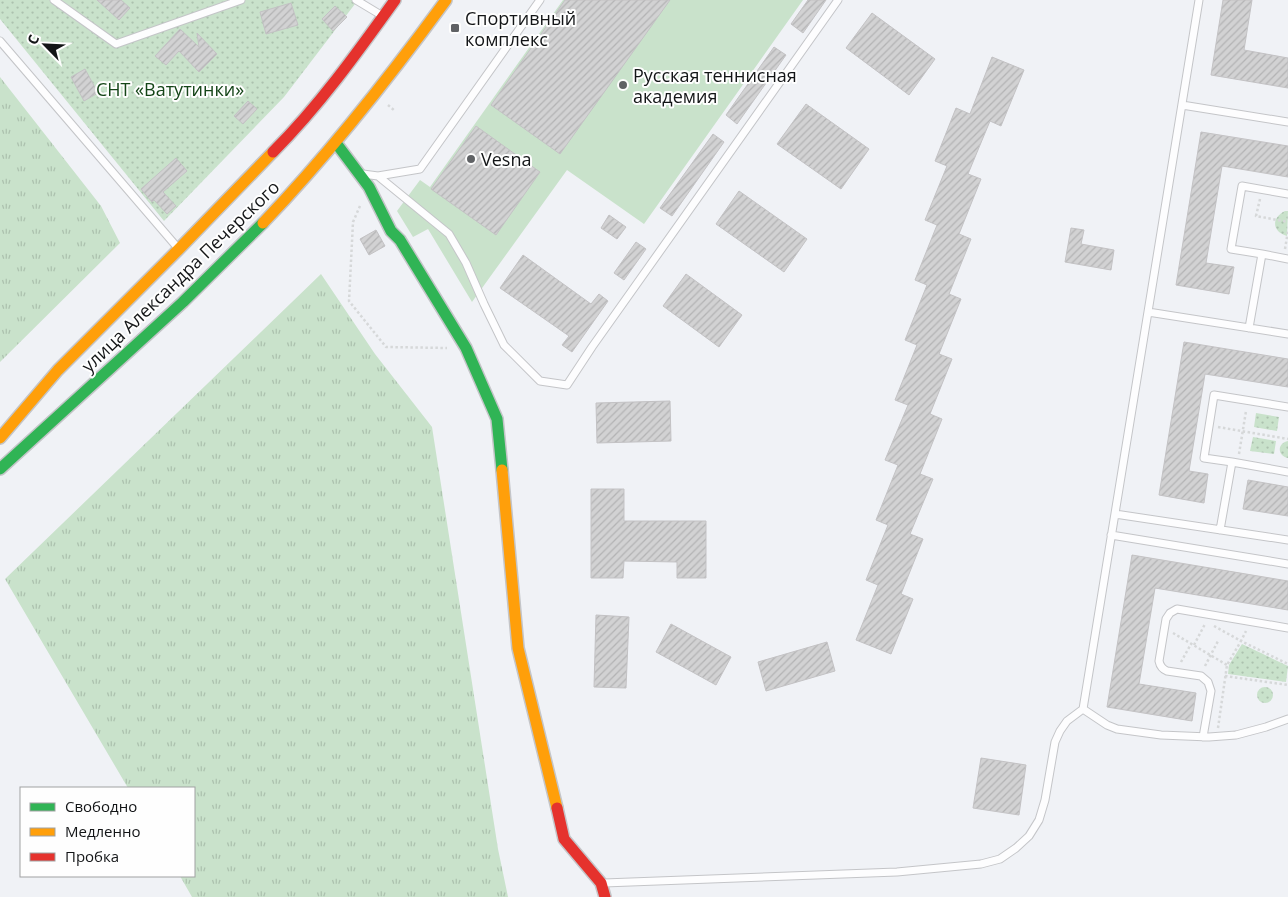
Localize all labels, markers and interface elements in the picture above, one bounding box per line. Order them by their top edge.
place label: Спортивный комплекс [465,6,576,51]
north arrow [20,20,70,70]
marker: Спортивный комплекс [449,22,461,34]
text: С [22,31,43,47]
place label: Русская теннисная академия [633,63,797,108]
park label: СНТ «Ватутинки» [96,77,244,101]
marker: Русская теннисная академия [617,79,629,91]
place label: Vesna [481,147,531,171]
marker: Vesna [465,153,477,165]
street label: улица Александра Печерского [76,175,284,377]
legend [20,787,195,877]
text: Свободно [65,796,137,816]
text: Медленно [65,821,141,841]
text: Пробка [65,846,119,866]

